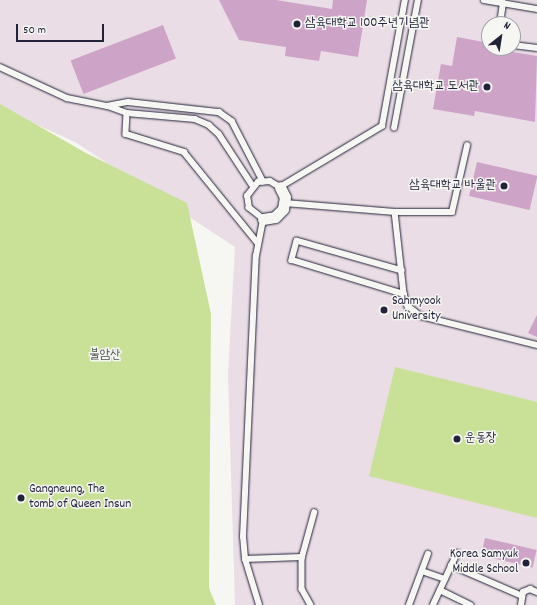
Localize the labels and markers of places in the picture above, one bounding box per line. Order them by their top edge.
place label: 삼육대학교 100주년기념관 [305,16,430,32]
marker: 삼육대학교 100주년기념관 [292,19,302,29]
place label: 삼육대학교 도서관 [392,79,479,95]
marker: 삼육대학교 도서관 [482,82,492,92]
place label: 삼육대학교 바울관 [409,178,496,194]
marker: 삼육대학교 바울관 [499,181,509,191]
place label: Sahmyook University [392,295,441,326]
marker: Sahmyook University [379,305,389,315]
place label: 운동장 [465,431,496,447]
marker: 운동장 [452,434,462,444]
place label: Gangneung, The tomb of Queen Insun [29,483,131,514]
marker: Gangneung, The tomb of Queen Insun [16,493,26,503]
place label: Korea Samyuk Middle School [450,548,518,579]
marker: Korea Samyuk Middle School [521,558,531,568]

